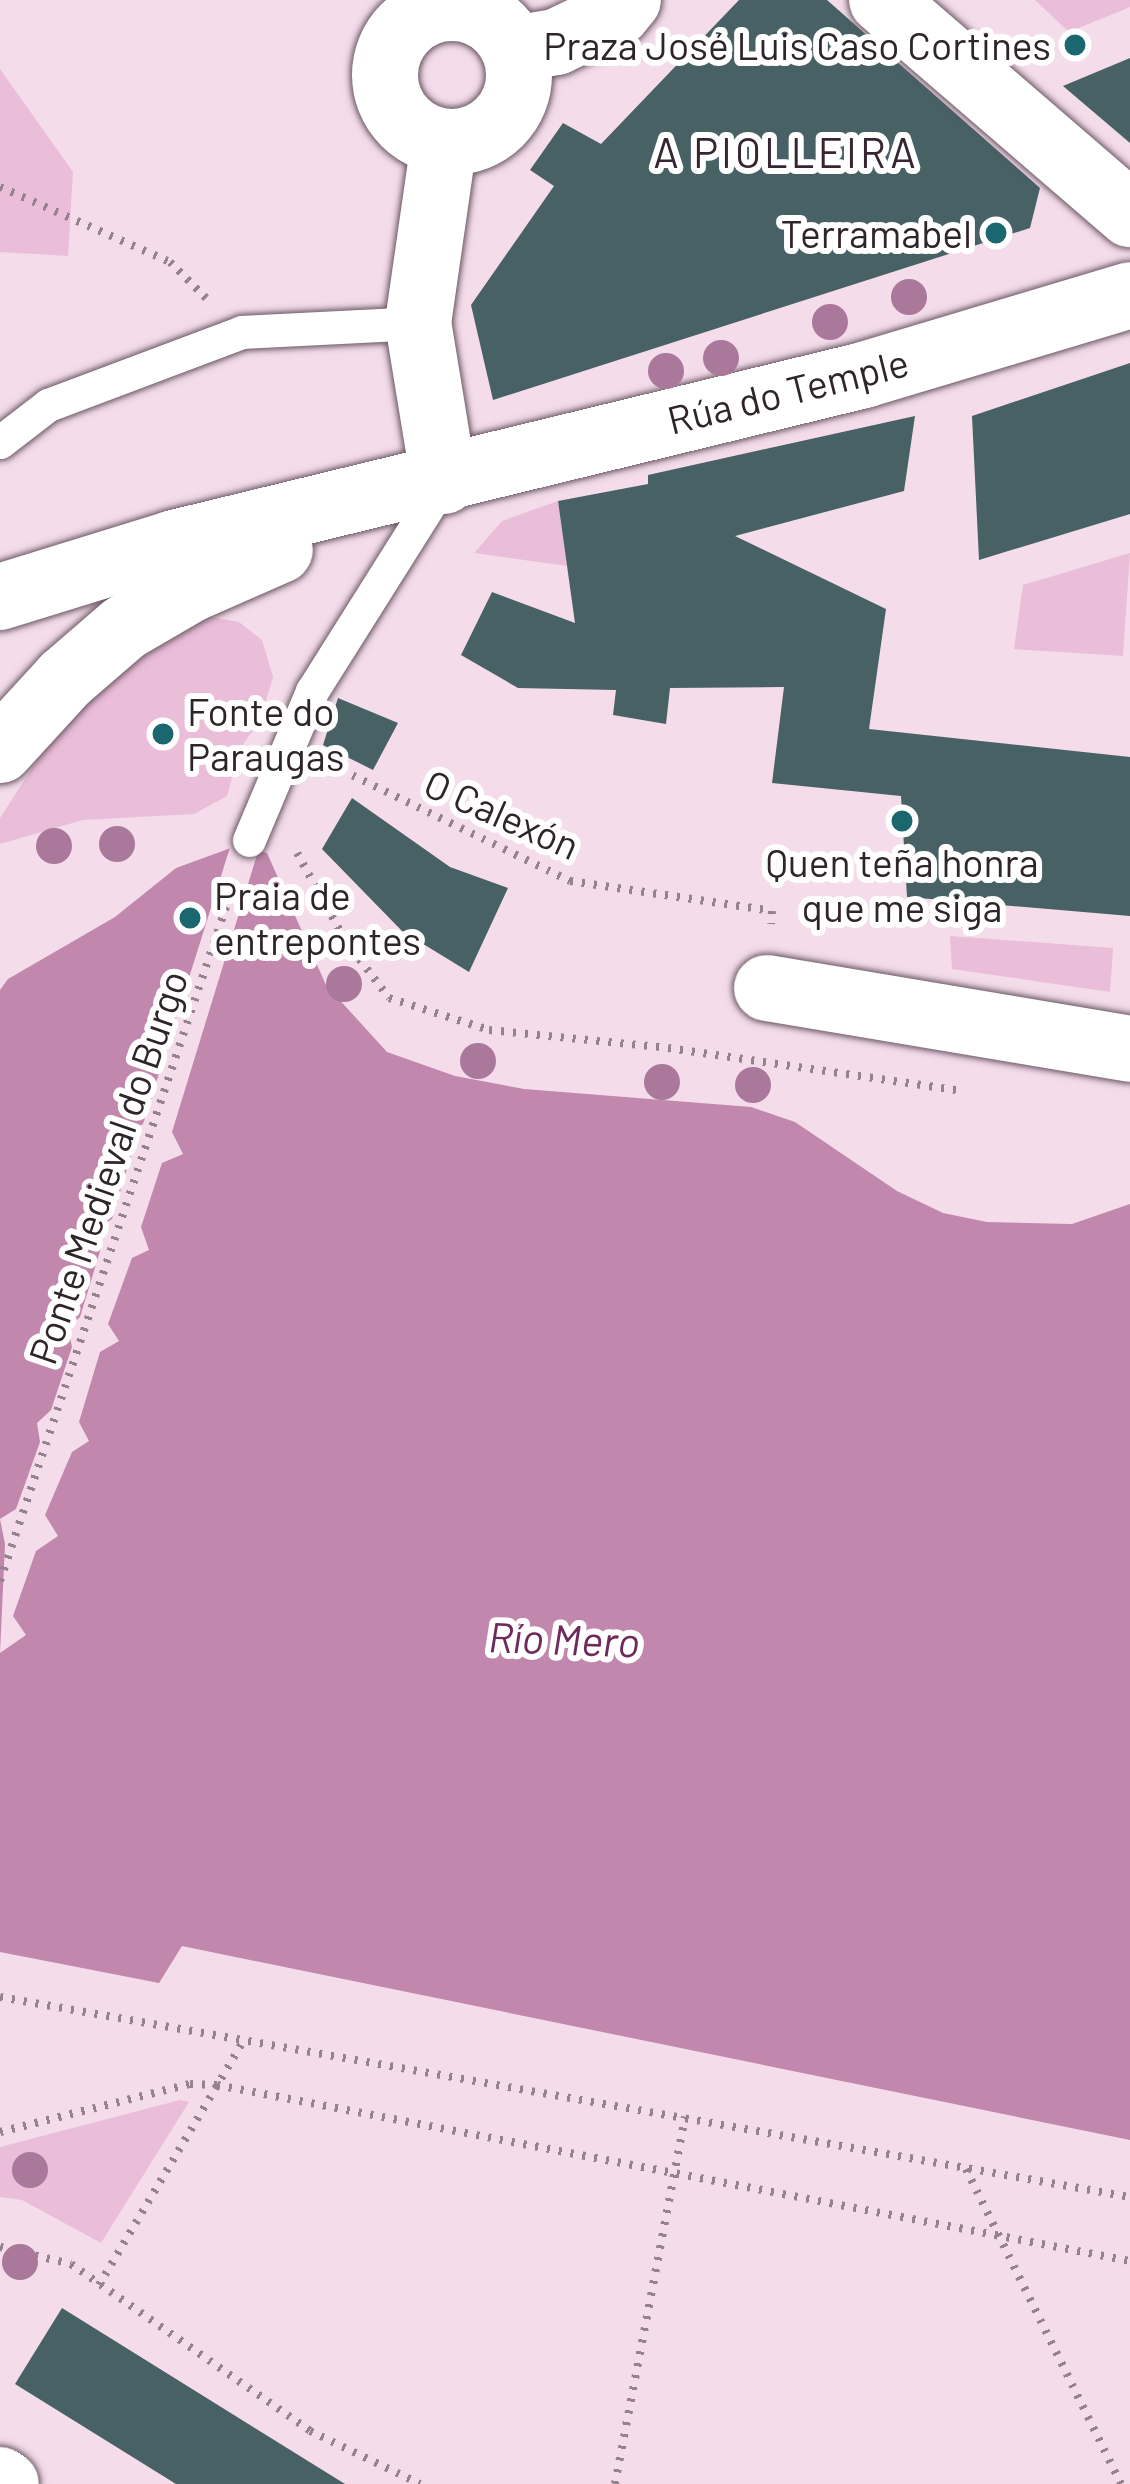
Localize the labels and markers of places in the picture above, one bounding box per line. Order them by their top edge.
place label: Praza José Luis Caso Cortines [543,22,1051,68]
marker: Praza José Luis Caso Cortines [1062,32,1088,58]
place label: Terramabel [781,210,972,256]
marker: Terramabel [983,220,1009,246]
place label: Fonte do Paraugas [187,689,344,780]
marker: Fonte do Paraugas [150,721,176,747]
marker: Quen teña honra que me siga [889,808,915,834]
place label: Quen teña honra que me siga [765,840,1039,931]
place label: Praia de entrepontes [214,873,421,964]
marker: Praia de entrepontes [177,905,203,931]

